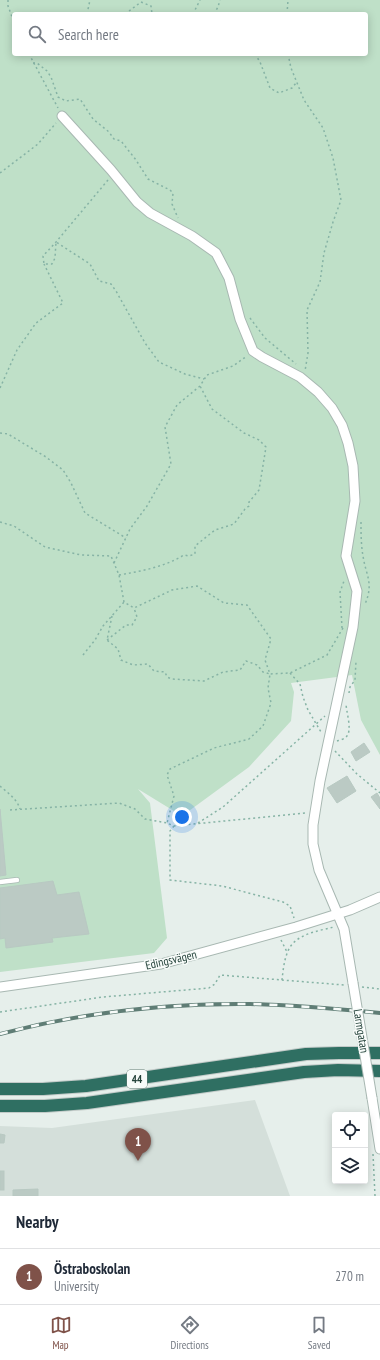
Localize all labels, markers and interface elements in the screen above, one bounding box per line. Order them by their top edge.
search box [12,12,368,56]
icon: search [26,23,48,45]
text: Search here [58,25,119,44]
your location [172,807,192,827]
street label: Edingsvägen [144,946,198,973]
street label: Larmgatan [351,1008,372,1054]
road number: 44 [127,1070,147,1088]
map controls [332,1112,368,1184]
button: locate [332,1112,368,1148]
pin: 1 [125,1128,151,1161]
button: layers [332,1148,368,1184]
text: Nearby [16,1211,59,1233]
text: Östraboskolan [54,1259,130,1278]
text: 1 [26,1268,32,1285]
text: 270 m [335,1268,364,1285]
text: University [54,1278,99,1295]
tab: Map [50,1314,72,1352]
tab: Directions [171,1314,209,1352]
tab: Saved [308,1314,330,1352]

